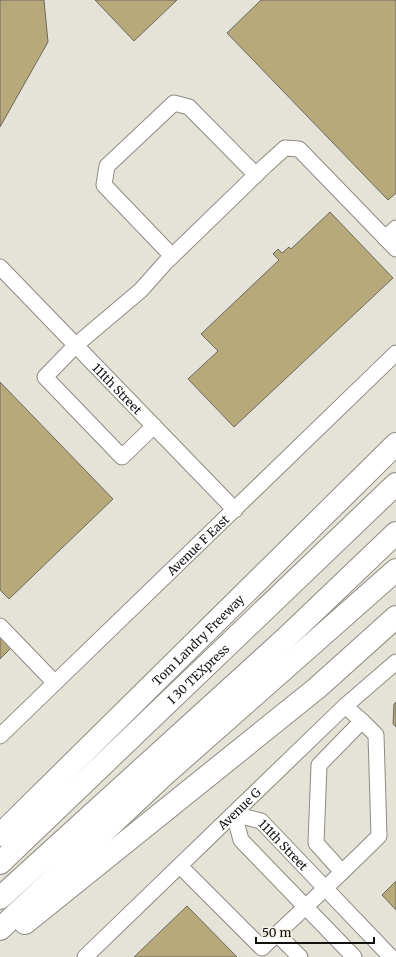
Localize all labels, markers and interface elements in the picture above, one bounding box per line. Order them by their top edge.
street label: 111th Street [90,360,146,417]
street label: Avenue F East [163,511,232,579]
street label: Tom Landry Freeway [149,591,247,688]
street label: I 30 TEXpress [164,641,232,706]
street label: Avenue G [214,784,264,833]
street label: 111th Street [256,816,312,873]
scale bar [256,919,374,945]
text: 50 m [262,925,291,940]

